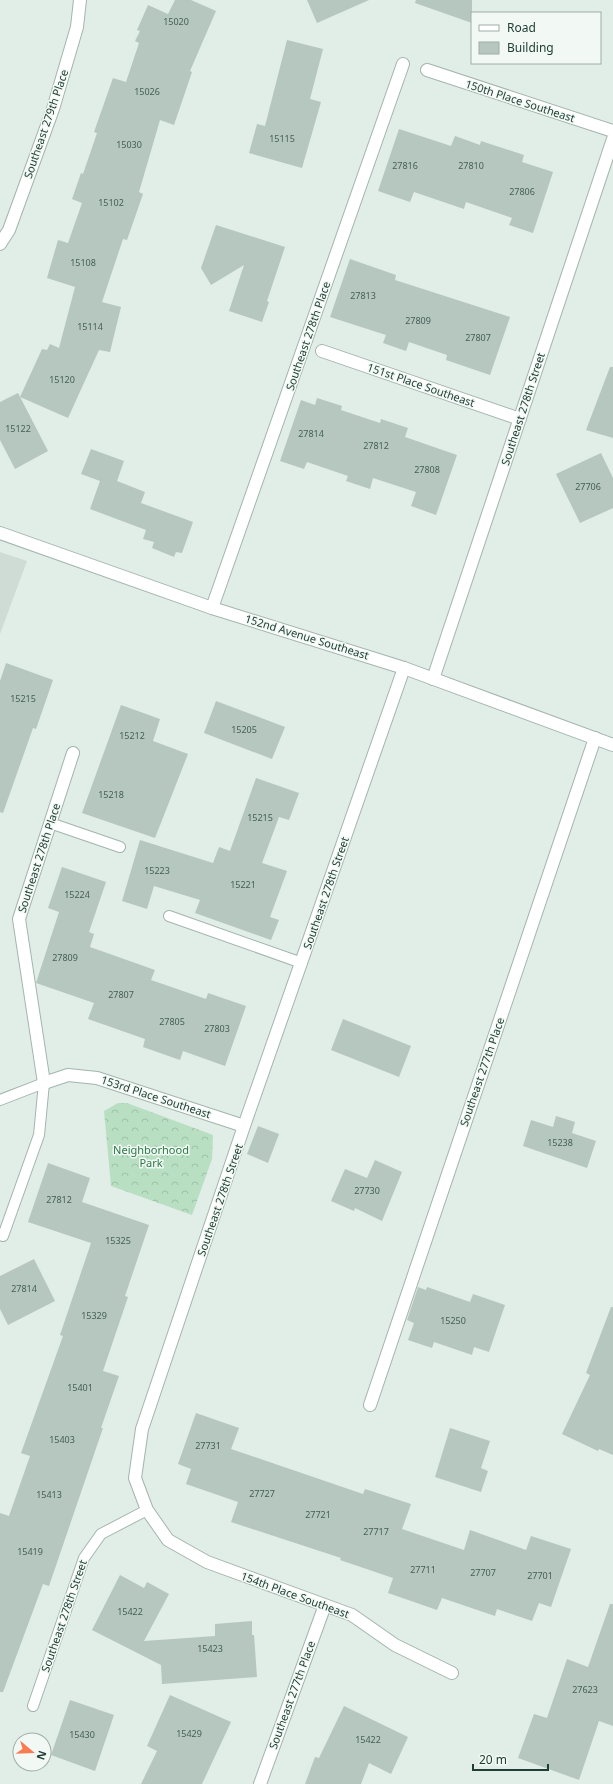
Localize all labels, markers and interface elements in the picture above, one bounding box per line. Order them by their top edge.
legend [471,12,601,64]
house number: 15020 [163,15,189,28]
text: Road [507,19,536,36]
text: Building [507,39,554,56]
street label: Southeast 279th Place [20,67,71,180]
street label: 150th Place Southeast [463,76,577,125]
house number: 15026 [134,85,160,98]
house number: 15115 [269,132,295,145]
house number: 15030 [116,138,142,151]
house number: 27816 [392,159,418,172]
house number: 27810 [458,159,484,172]
house number: 27806 [509,185,535,198]
house number: 15102 [98,196,124,209]
house number: 15108 [70,256,96,269]
street label: Southeast 278th Place [282,279,333,392]
house number: 27813 [350,289,376,302]
house number: 27809 [405,314,431,327]
house number: 15114 [77,320,103,333]
house number: 27807 [465,331,491,344]
street label: Southeast 278th Street [497,350,548,467]
street label: 151st Place Southeast [365,359,477,410]
house number: 15120 [49,373,75,386]
house number: 15122 [5,422,31,435]
house number: 27814 [298,427,324,440]
house number: 27812 [363,439,389,452]
house number: 27808 [414,463,440,476]
house number: 27706 [575,480,601,493]
street label: 152nd Avenue Southeast [243,611,371,663]
house number: 15215 [10,692,36,705]
house number: 15205 [231,723,257,736]
house number: 15212 [119,729,145,742]
house number: 15218 [98,788,124,801]
street label: Southeast 278th Place [14,801,63,915]
house number: 15215 [247,811,273,824]
street label: Southeast 278th Street [299,835,352,951]
house number: 15223 [144,864,170,877]
house number: 15221 [230,878,256,891]
house number: 15224 [64,888,90,901]
house number: 27809 [52,951,78,964]
house number: 27807 [108,988,134,1001]
house number: 27805 [159,1015,185,1028]
street label: Southeast 277th Place [456,1015,507,1128]
house number: 27803 [204,1022,230,1035]
street label: 153rd Place Southeast [99,1072,213,1121]
house number: 15238 [547,1136,573,1149]
park label: Neighborhood Park [113,1142,189,1170]
street label: Southeast 278th Street [193,1142,246,1258]
house number: 27730 [354,1184,380,1197]
house number: 27812 [46,1193,72,1206]
house number: 15325 [105,1234,131,1247]
house number: 27814 [11,1282,37,1295]
house number: 15329 [81,1309,107,1322]
house number: 15250 [440,1314,466,1327]
house number: 15401 [67,1381,93,1394]
house number: 15403 [49,1433,75,1446]
house number: 27731 [195,1439,221,1452]
house number: 27727 [249,1487,275,1500]
house number: 15413 [36,1488,62,1501]
house number: 27721 [305,1508,331,1521]
house number: 27717 [363,1525,389,1538]
house number: 15419 [17,1545,43,1558]
street label: Southeast 278th Street [37,1558,90,1674]
house number: 27711 [410,1563,436,1576]
house number: 27707 [470,1566,496,1579]
street label: 154th Place Southeast [239,1568,352,1621]
house number: 27701 [527,1569,553,1582]
house number: 15422 [117,1605,143,1618]
street label: Southeast 277th Place [265,1639,318,1751]
house number: 15423 [197,1642,223,1655]
house number: 27623 [572,1683,598,1696]
house number: 15429 [176,1727,202,1740]
house number: 15430 [69,1728,95,1741]
north arrow [12,1732,52,1772]
house number: 15422 [355,1733,381,1746]
scale bar [473,1746,548,1772]
text: N [33,1749,50,1762]
text: 20 m [479,1751,507,1768]

